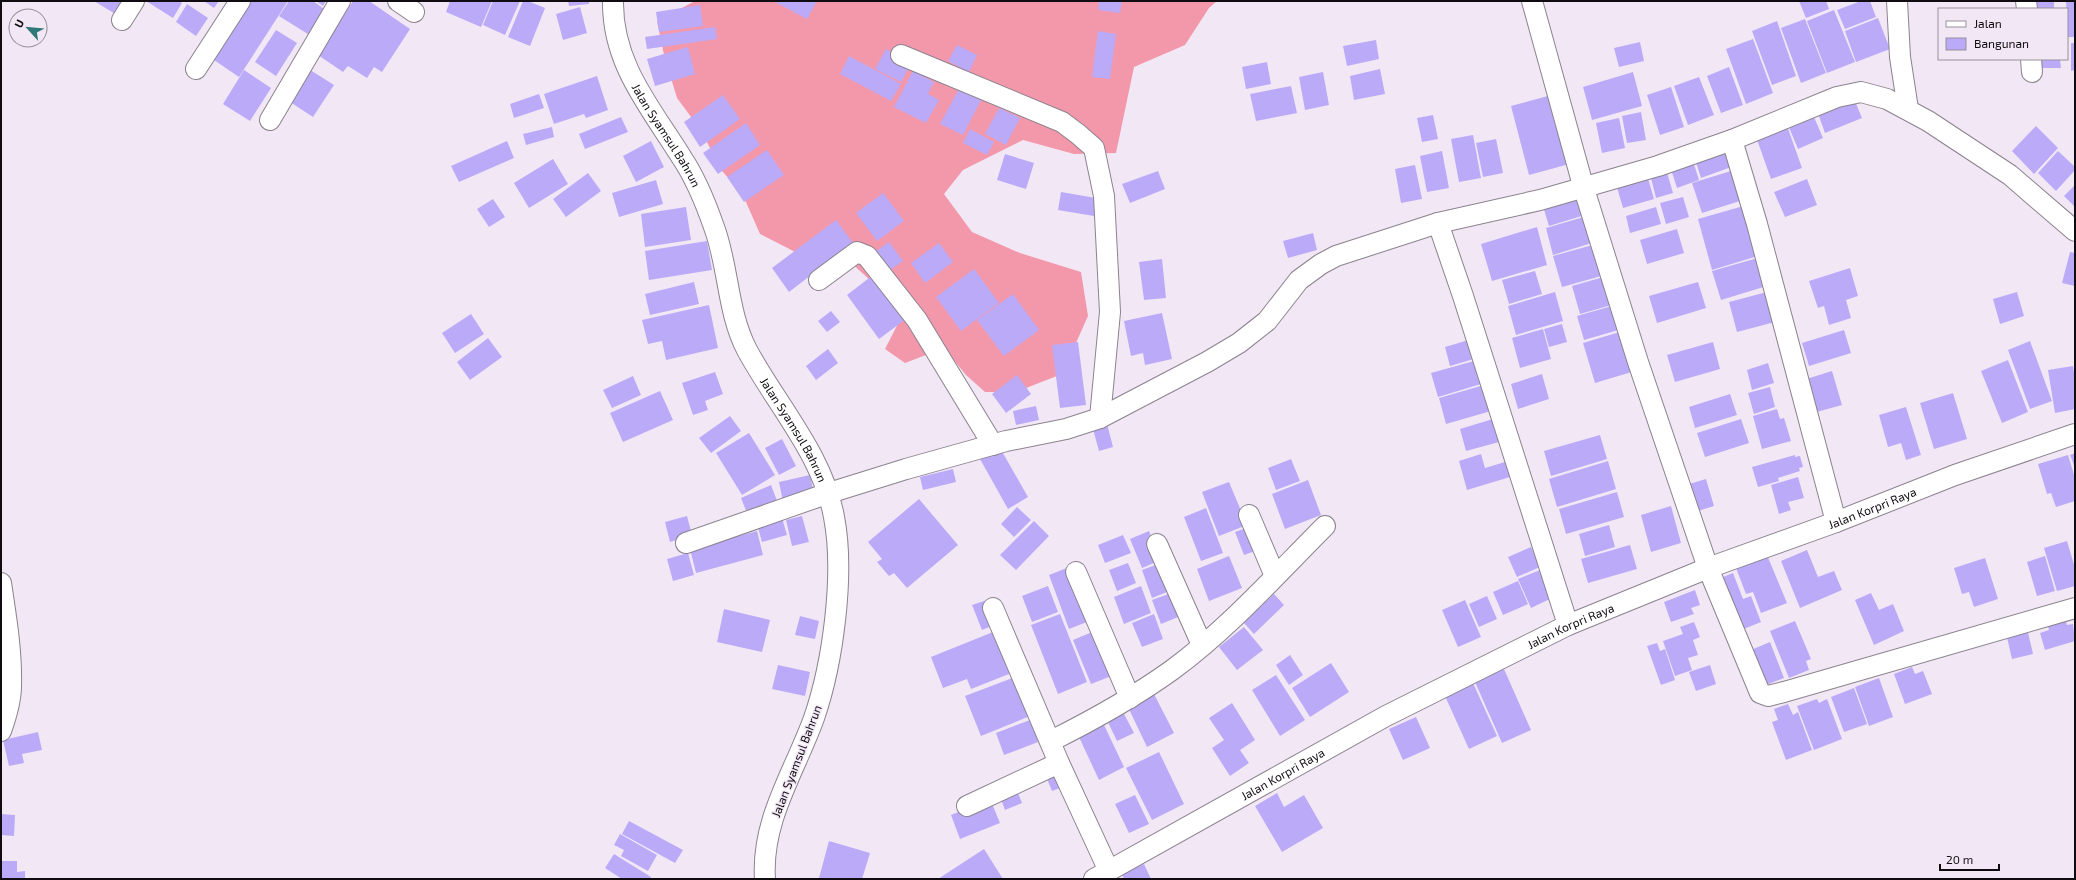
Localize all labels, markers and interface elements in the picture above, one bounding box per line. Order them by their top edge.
north arrow [8,8,48,48]
legend [1938,8,2068,60]
text: Jalan [1974,16,2002,30]
text: U [11,17,26,30]
text: Bangunan [1974,36,2029,50]
street label: Jalan Syamsul Bahrun [629,81,704,189]
street label: Jalan Syamsul Bahrun [758,375,830,484]
street label: Jalan Korpri Raya [1826,484,1918,531]
street label: Jalan Korpri Raya [1525,600,1616,651]
street label: Jalan Syamsul Bahrun [768,703,824,819]
street label: Jalan Korpri Raya [1238,745,1327,803]
scale bar [1940,846,1999,872]
text: 20 m [1946,852,1973,866]

